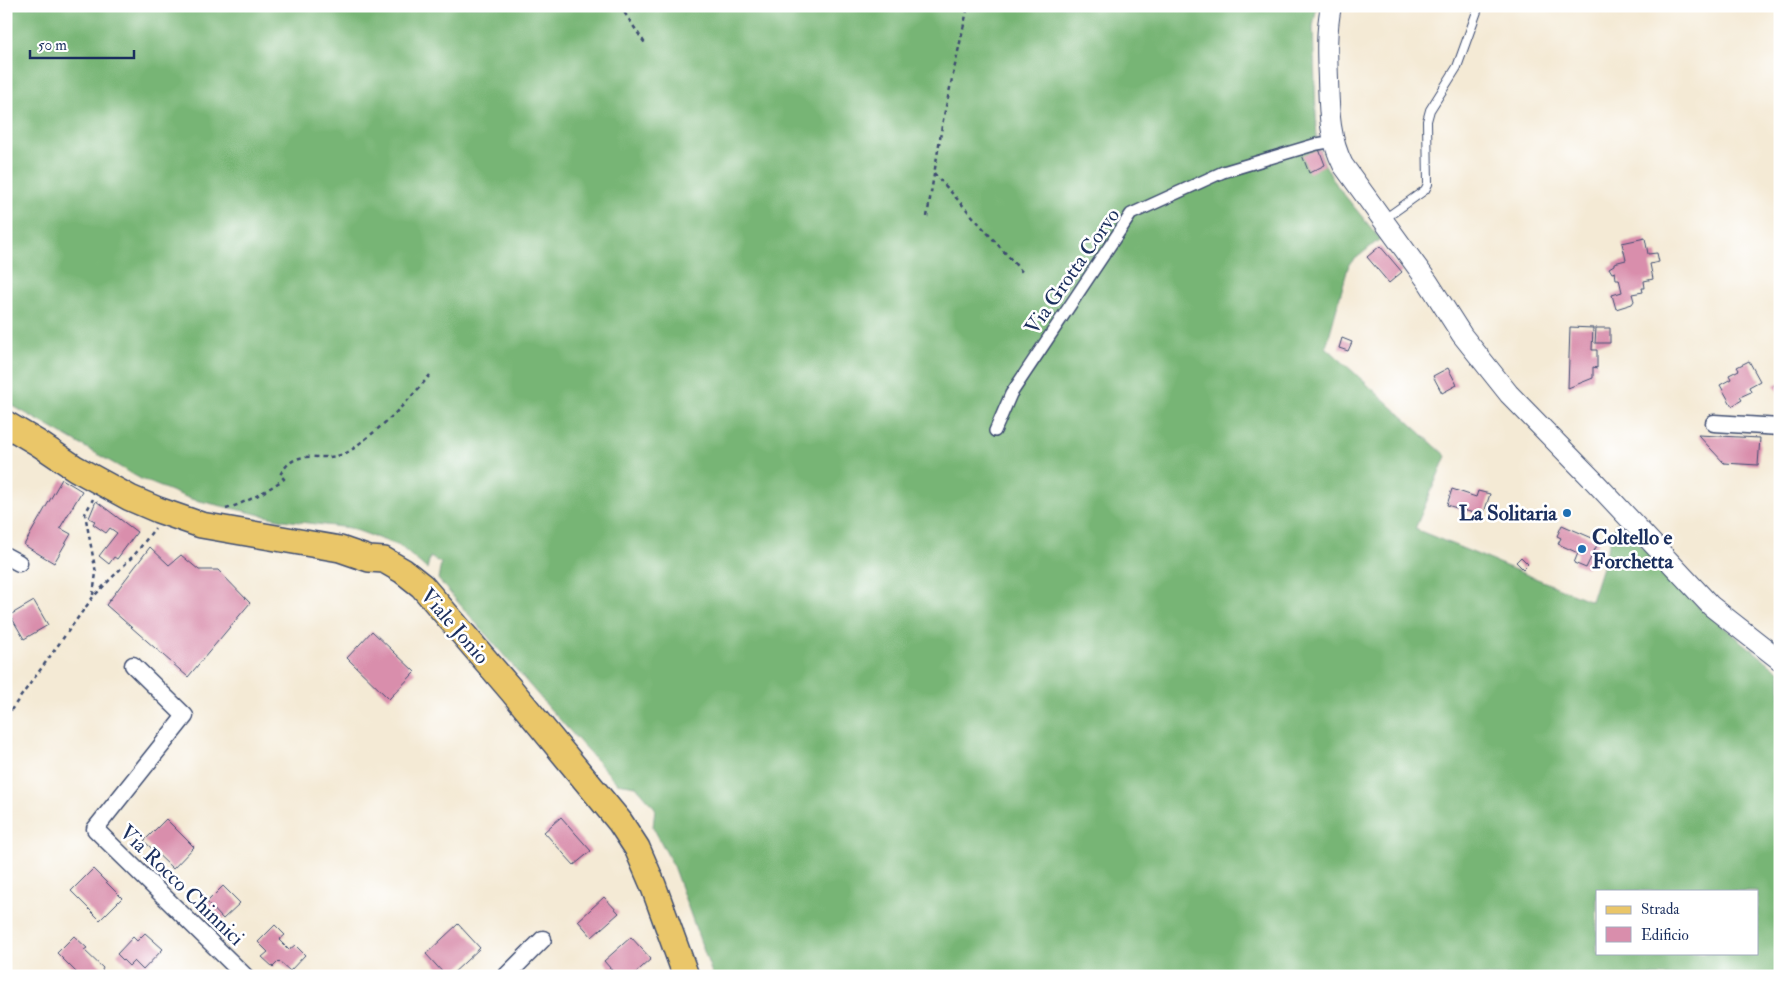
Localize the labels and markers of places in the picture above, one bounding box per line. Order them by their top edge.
place label: La Solitaria [1459,500,1558,527]
marker: La Solitaria [1561,507,1573,519]
place label: Coltello e Forchetta [1592,524,1674,575]
marker: Coltello e Forchetta [1576,543,1588,555]

